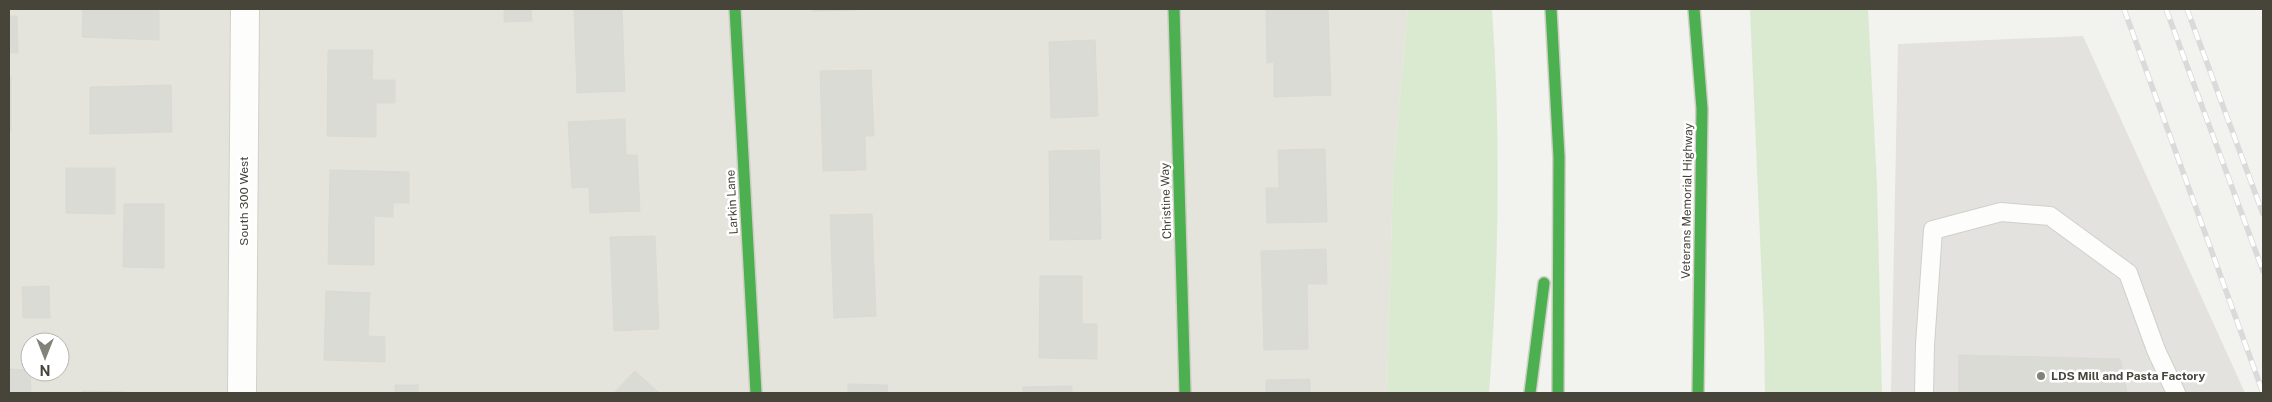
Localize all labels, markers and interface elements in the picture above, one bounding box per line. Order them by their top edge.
street label: Veterans Memorial Highway [1679,122,1695,279]
street label: South 300 West [237,156,251,246]
street label: Christine Way [1158,162,1174,240]
street label: Larkin Lane [723,169,741,235]
north arrow [20,332,70,382]
text: N [40,362,50,378]
place label: LDS Mill and Pasta Factory [2051,369,2205,383]
marker: LDS Mill and Pasta Factory [2035,370,2047,382]

